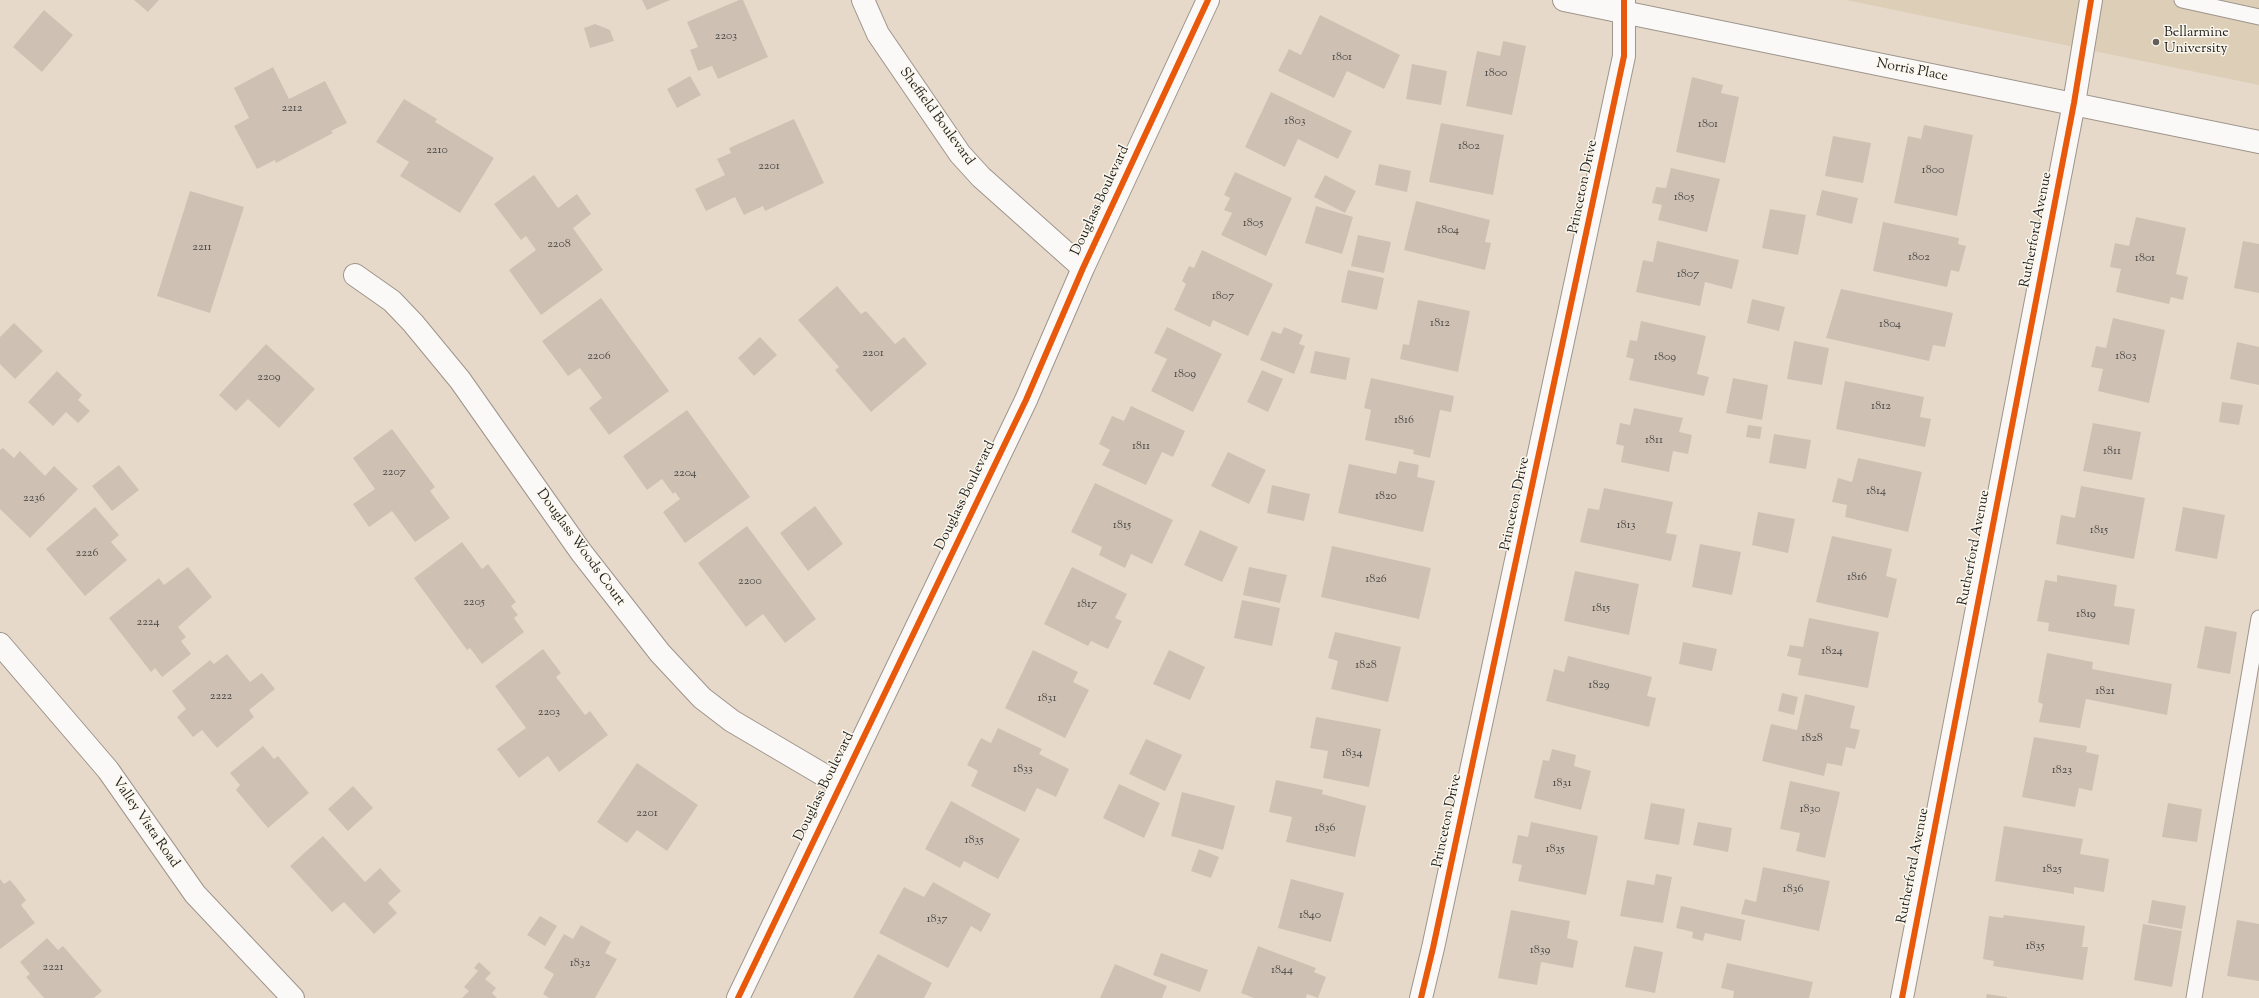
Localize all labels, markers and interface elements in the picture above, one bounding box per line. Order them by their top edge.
place label: Bellarmine University [2164,26,2229,58]
house number: 2203 [715,30,737,44]
marker: Bellarmine University [2151,37,2161,47]
house number: 1801 [1332,51,1352,65]
street label: Norris Place [1875,56,1949,86]
street label: Sheffield Boulevard [895,65,977,169]
house number: 1800 [1485,67,1507,81]
house number: 2212 [282,102,302,116]
house number: 1803 [1284,115,1306,129]
house number: 1801 [1698,118,1718,132]
street label: Princeton Drive [1566,139,1602,235]
house number: 1802 [1458,140,1480,154]
street label: Douglass Boulevard [1068,143,1134,259]
house number: 2210 [426,144,448,158]
house number: 2201 [758,160,780,174]
house number: 1800 [1922,164,1944,178]
street label: Rutherford Avenue [2018,171,2056,289]
house number: 1805 [1674,191,1694,205]
house number: 1805 [1243,217,1263,231]
house number: 1804 [1437,224,1459,238]
house number: 2208 [547,238,571,252]
house number: 2211 [192,241,212,255]
house number: 1802 [1908,251,1930,265]
house number: 1801 [2135,252,2155,266]
house number: 1807 [1677,268,1699,282]
house number: 1807 [1212,290,1234,304]
house number: 1812 [1430,317,1450,331]
house number: 1804 [1879,318,1901,332]
house number: 2201 [862,347,884,361]
house number: 2206 [587,350,611,364]
house number: 1803 [2115,350,2137,364]
house number: 1809 [1654,351,1676,365]
house number: 1809 [1174,368,1196,382]
house number: 2209 [257,371,281,385]
house number: 1812 [1871,400,1891,414]
house number: 1816 [1394,414,1414,428]
house number: 1811 [1645,434,1663,448]
street label: Douglass Boulevard [932,439,1000,553]
house number: 1811 [1132,440,1150,454]
house number: 1811 [2103,445,2121,459]
street label: Princeton Drive [1498,456,1534,552]
house number: 2207 [382,466,406,480]
house number: 2204 [673,467,697,481]
house number: 1814 [1866,485,1886,499]
street label: Douglass Woods Court [532,486,628,610]
street label: Rutherford Avenue [1956,489,1994,607]
house number: 1820 [1375,490,1397,504]
house number: 2236 [23,492,45,506]
house number: 1815 [1113,519,1131,533]
house number: 1813 [1616,519,1636,533]
house number: 1815 [2090,524,2108,538]
house number: 2226 [76,547,98,561]
house number: 1816 [1847,571,1867,585]
house number: 1826 [1365,573,1387,587]
house number: 2200 [738,575,762,589]
house number: 2205 [463,596,485,610]
house number: 1817 [1077,598,1097,612]
house number: 1815 [1592,602,1610,616]
house number: 1819 [2076,608,2096,622]
house number: 2224 [137,616,159,630]
house number: 1824 [1821,645,1843,659]
house number: 1828 [1355,659,1377,673]
house number: 1829 [1588,679,1610,693]
house number: 1821 [2095,685,2115,699]
house number: 2222 [210,690,232,704]
house number: 1831 [1037,692,1057,706]
house number: 2203 [538,706,560,720]
street label: Douglass Boulevard [791,730,859,844]
house number: 1828 [1801,732,1823,746]
house number: 1834 [1342,747,1362,761]
house number: 1833 [1013,763,1033,777]
house number: 1823 [2052,764,2072,778]
street label: Princeton Drive [1430,773,1466,869]
street label: Valley Vista Road [108,775,182,871]
house number: 1831 [1552,777,1572,791]
house number: 1830 [1799,803,1821,817]
house number: 2201 [636,807,658,821]
street label: Rutherford Avenue [1895,807,1933,925]
house number: 1836 [1315,822,1335,836]
house number: 1835 [964,834,984,848]
house number: 1835 [1545,843,1565,857]
house number: 1825 [2042,863,2062,877]
house number: 1836 [1783,883,1803,897]
house number: 1840 [1299,909,1321,923]
house number: 1837 [927,913,947,927]
house number: 1835 [2025,940,2045,954]
house number: 1839 [1530,944,1550,958]
house number: 1832 [570,957,590,971]
house number: 2221 [43,961,63,975]
house number: 1844 [1271,964,1293,978]

